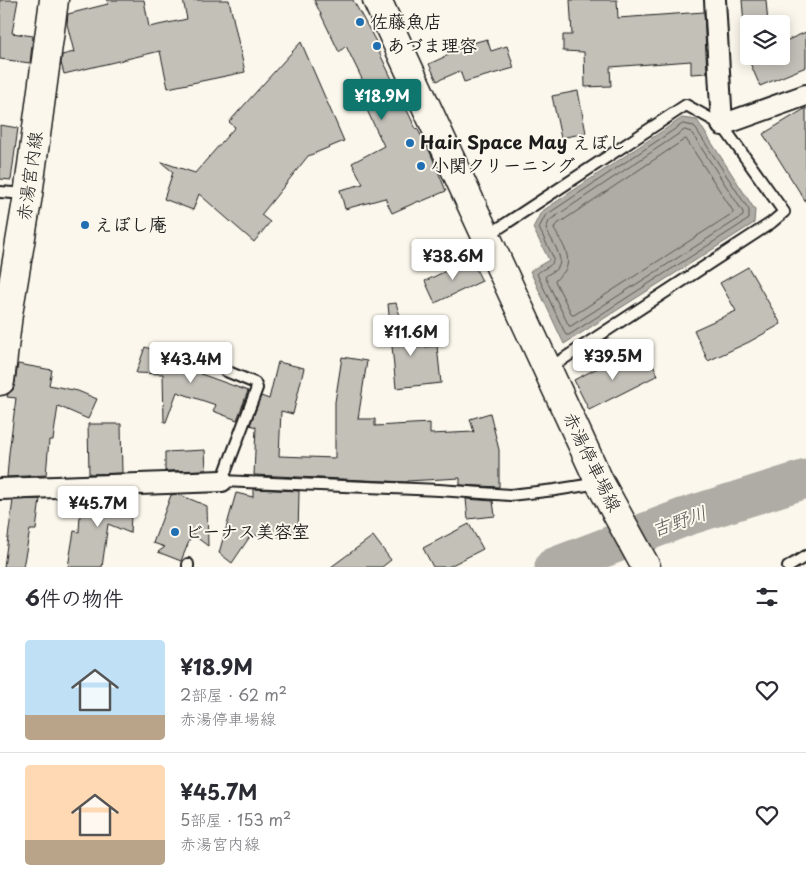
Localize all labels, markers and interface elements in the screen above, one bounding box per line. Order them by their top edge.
place label: 佐藤魚店 [370,7,442,34]
map controls [740,15,790,65]
button: layers [740,15,790,65]
marker: 佐藤魚店 [354,16,366,28]
place label: あづま理容 [387,31,477,58]
marker: あづま理容 [371,40,383,52]
pin: ¥18.9M [341,78,423,121]
text: ¥18.9M [354,83,410,107]
place label: Hair Space May えぼし [420,128,627,155]
street label: 赤湯宮内線 [9,129,48,222]
marker: Hair Space May えぼし [404,137,416,149]
place label: 小関クリーニング [431,151,575,178]
marker: 小関クリーニング [415,160,427,172]
place label: えぼし庵 [95,210,167,237]
marker: えぼし庵 [79,219,91,231]
pin: ¥38.6M [412,238,494,281]
text: ¥38.6M [422,243,484,267]
pin: ¥11.6M [370,314,452,357]
text: ¥11.6M [384,319,438,343]
pin: ¥39.5M [572,338,654,381]
pin: ¥43.4M [150,342,232,384]
text: ¥39.5M [584,343,642,367]
text: ¥43.4M [160,346,222,370]
street label: 赤湯停車場線 [558,407,629,516]
pin: ¥45.7M [57,486,139,528]
text: ¥45.7M [69,490,127,514]
water label: 吉野川 [647,498,710,543]
place label: ビーナス美容室 [185,517,310,544]
marker: ビーナス美容室 [169,526,181,538]
text: 6件の物件 [25,581,124,613]
icon: filters [753,583,781,611]
text: ¥18.9M [180,650,253,682]
icon: home [65,660,125,720]
icon: heart [753,676,781,704]
text: 2部屋 · 62 m² [180,682,287,706]
text: 赤湯停車場線 [180,706,276,730]
text: ¥45.7M [180,775,257,807]
icon: home [65,785,125,845]
icon: heart [753,801,781,829]
text: 5部屋 · 153 m² [180,807,291,831]
text: 赤湯宮内線 [180,831,260,855]

